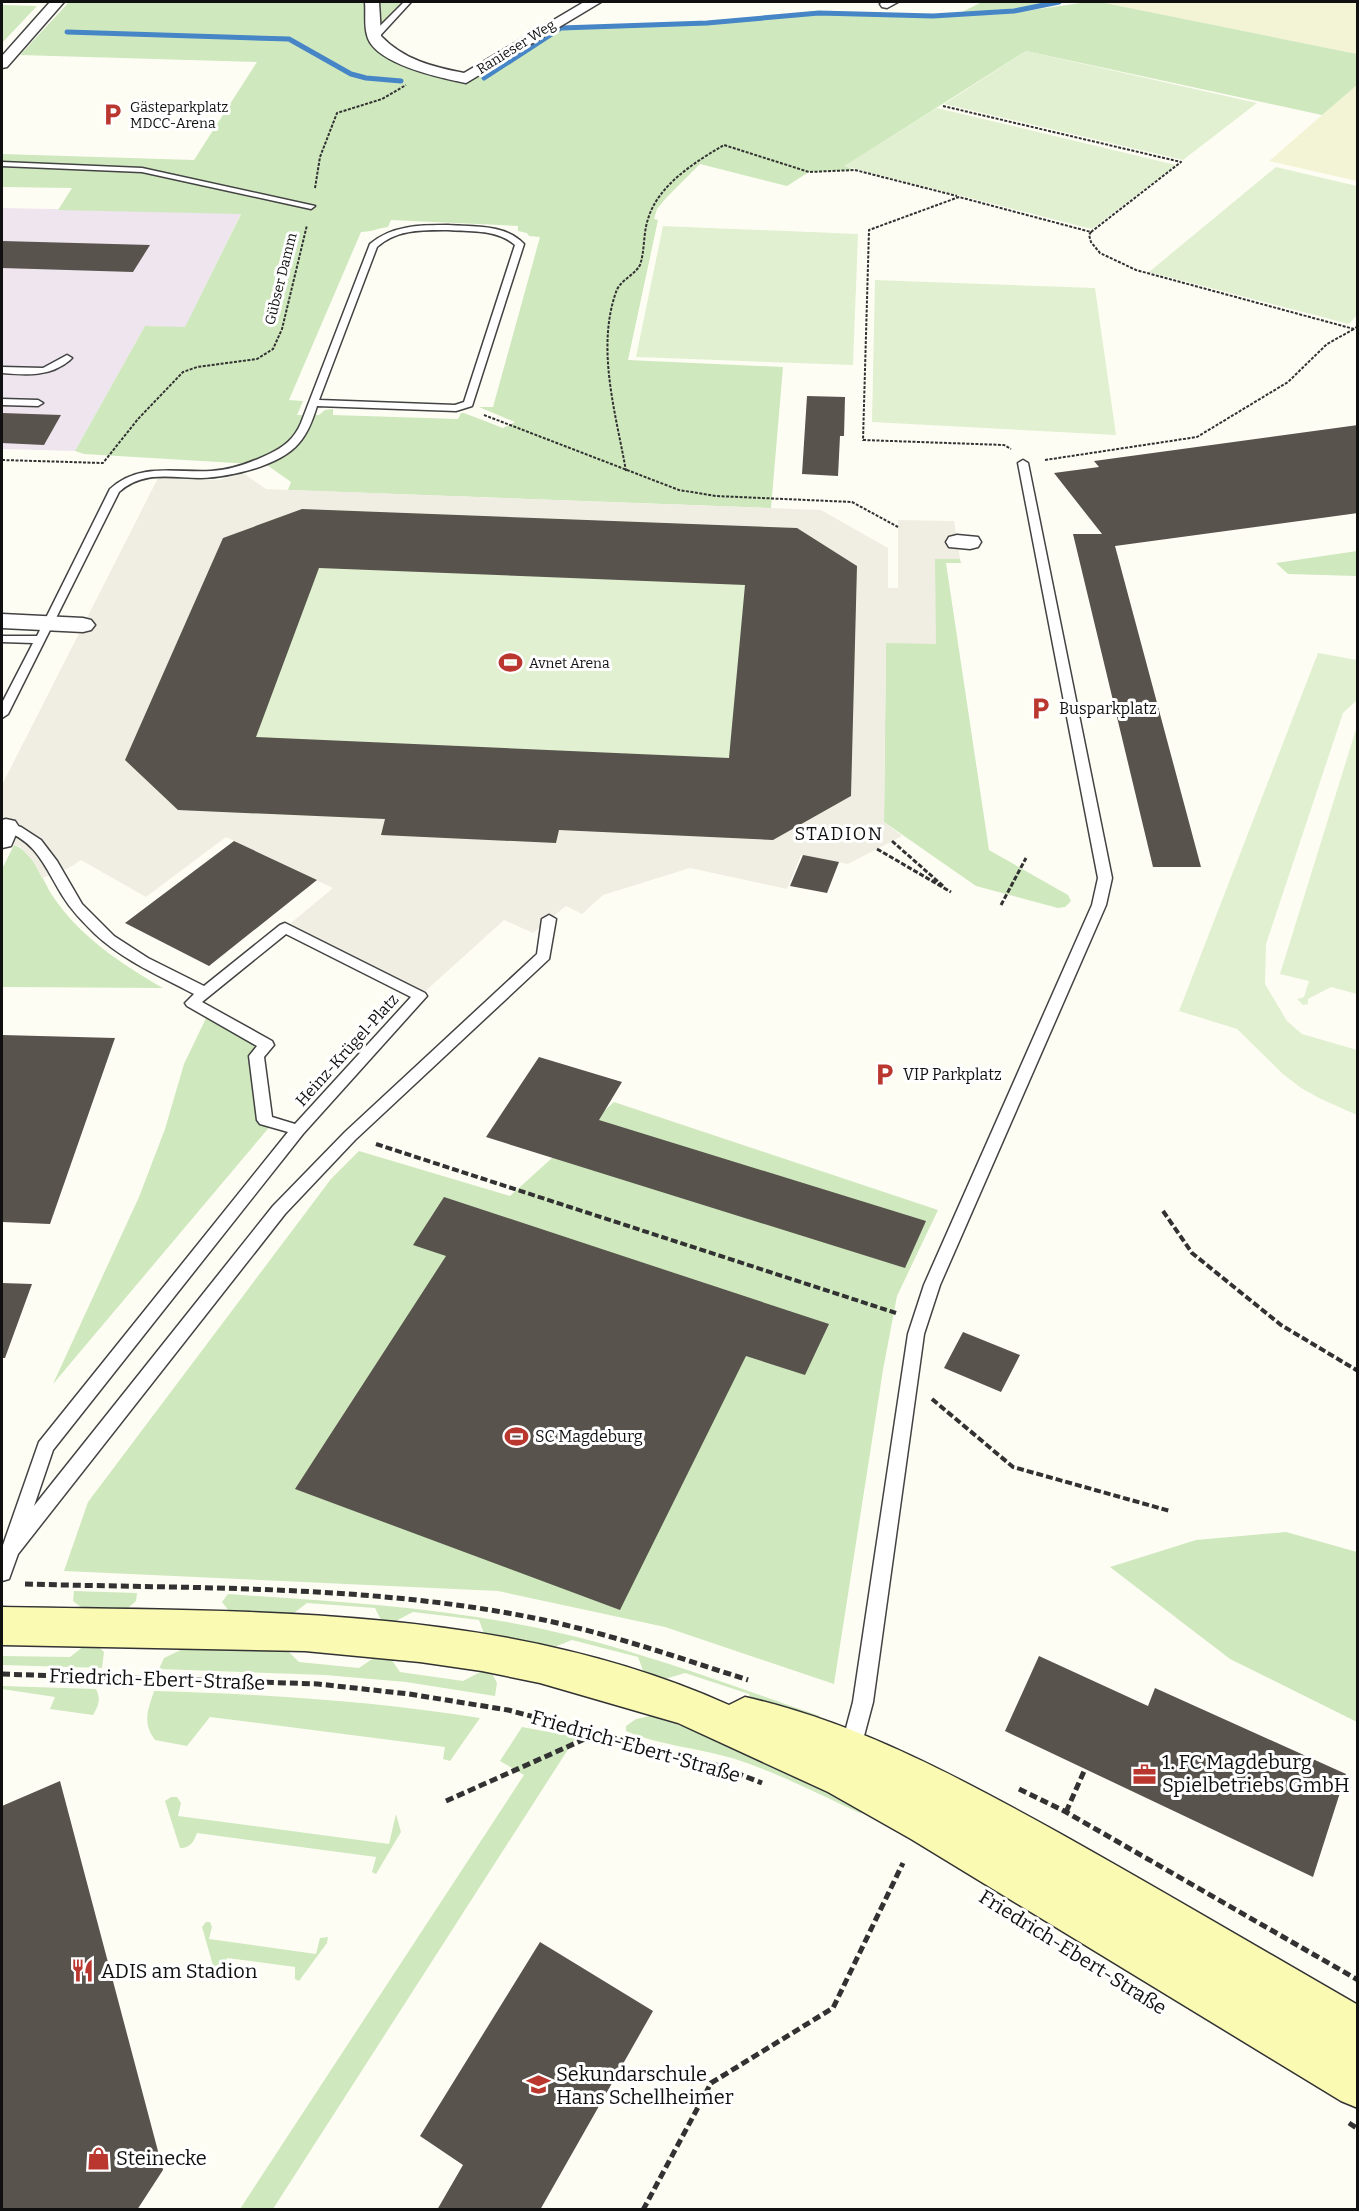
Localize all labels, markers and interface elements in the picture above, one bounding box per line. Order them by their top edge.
street label: Ranieser Weg [474,16,559,78]
place label: Gästeparkplatz MDCC-Arena [130,99,229,132]
parking icon: Gästeparkplatz MDCC-Arena [99,102,125,128]
street label: Gübser Damm [261,231,301,327]
sports icon: Avnet Arena [498,650,524,676]
place label: Avnet Arena [529,655,610,672]
parking icon: Busparkplatz [1028,695,1054,721]
place label: Busparkplatz [1059,699,1157,718]
district label: STADION [795,823,883,845]
street label: Heinz-Krügel-Platz [292,990,403,1110]
parking icon: VIP Parkplatz [872,1061,898,1087]
place label: VIP Parkplatz [903,1065,1002,1084]
sports icon: SC Magdeburg [504,1423,530,1449]
place label: SC Magdeburg [535,1427,643,1446]
street label: Friedrich-Ebert-Straße [48,1663,266,1695]
street label: Friedrich-Ebert-Straße [529,1705,743,1787]
place label: 1. FC Magdeburg Spielbetriebs GmbH [1162,1750,1350,1797]
office icon: 1. FC Magdeburg Spielbetriebs GmbH [1131,1761,1157,1787]
street label: Friedrich-Ebert-Straße [975,1885,1171,2019]
restaurant icon: ADIS am Stadion [70,1958,96,1984]
place label: ADIS am Stadion [101,1959,258,1983]
place label: Sekundarschule Hans Schellheimer [556,2062,734,2109]
school or university icon: Sekundarschule Hans Schellheimer [525,2072,551,2098]
shop icon: Steinecke [85,2145,111,2171]
place label: Steinecke [116,2146,207,2170]

